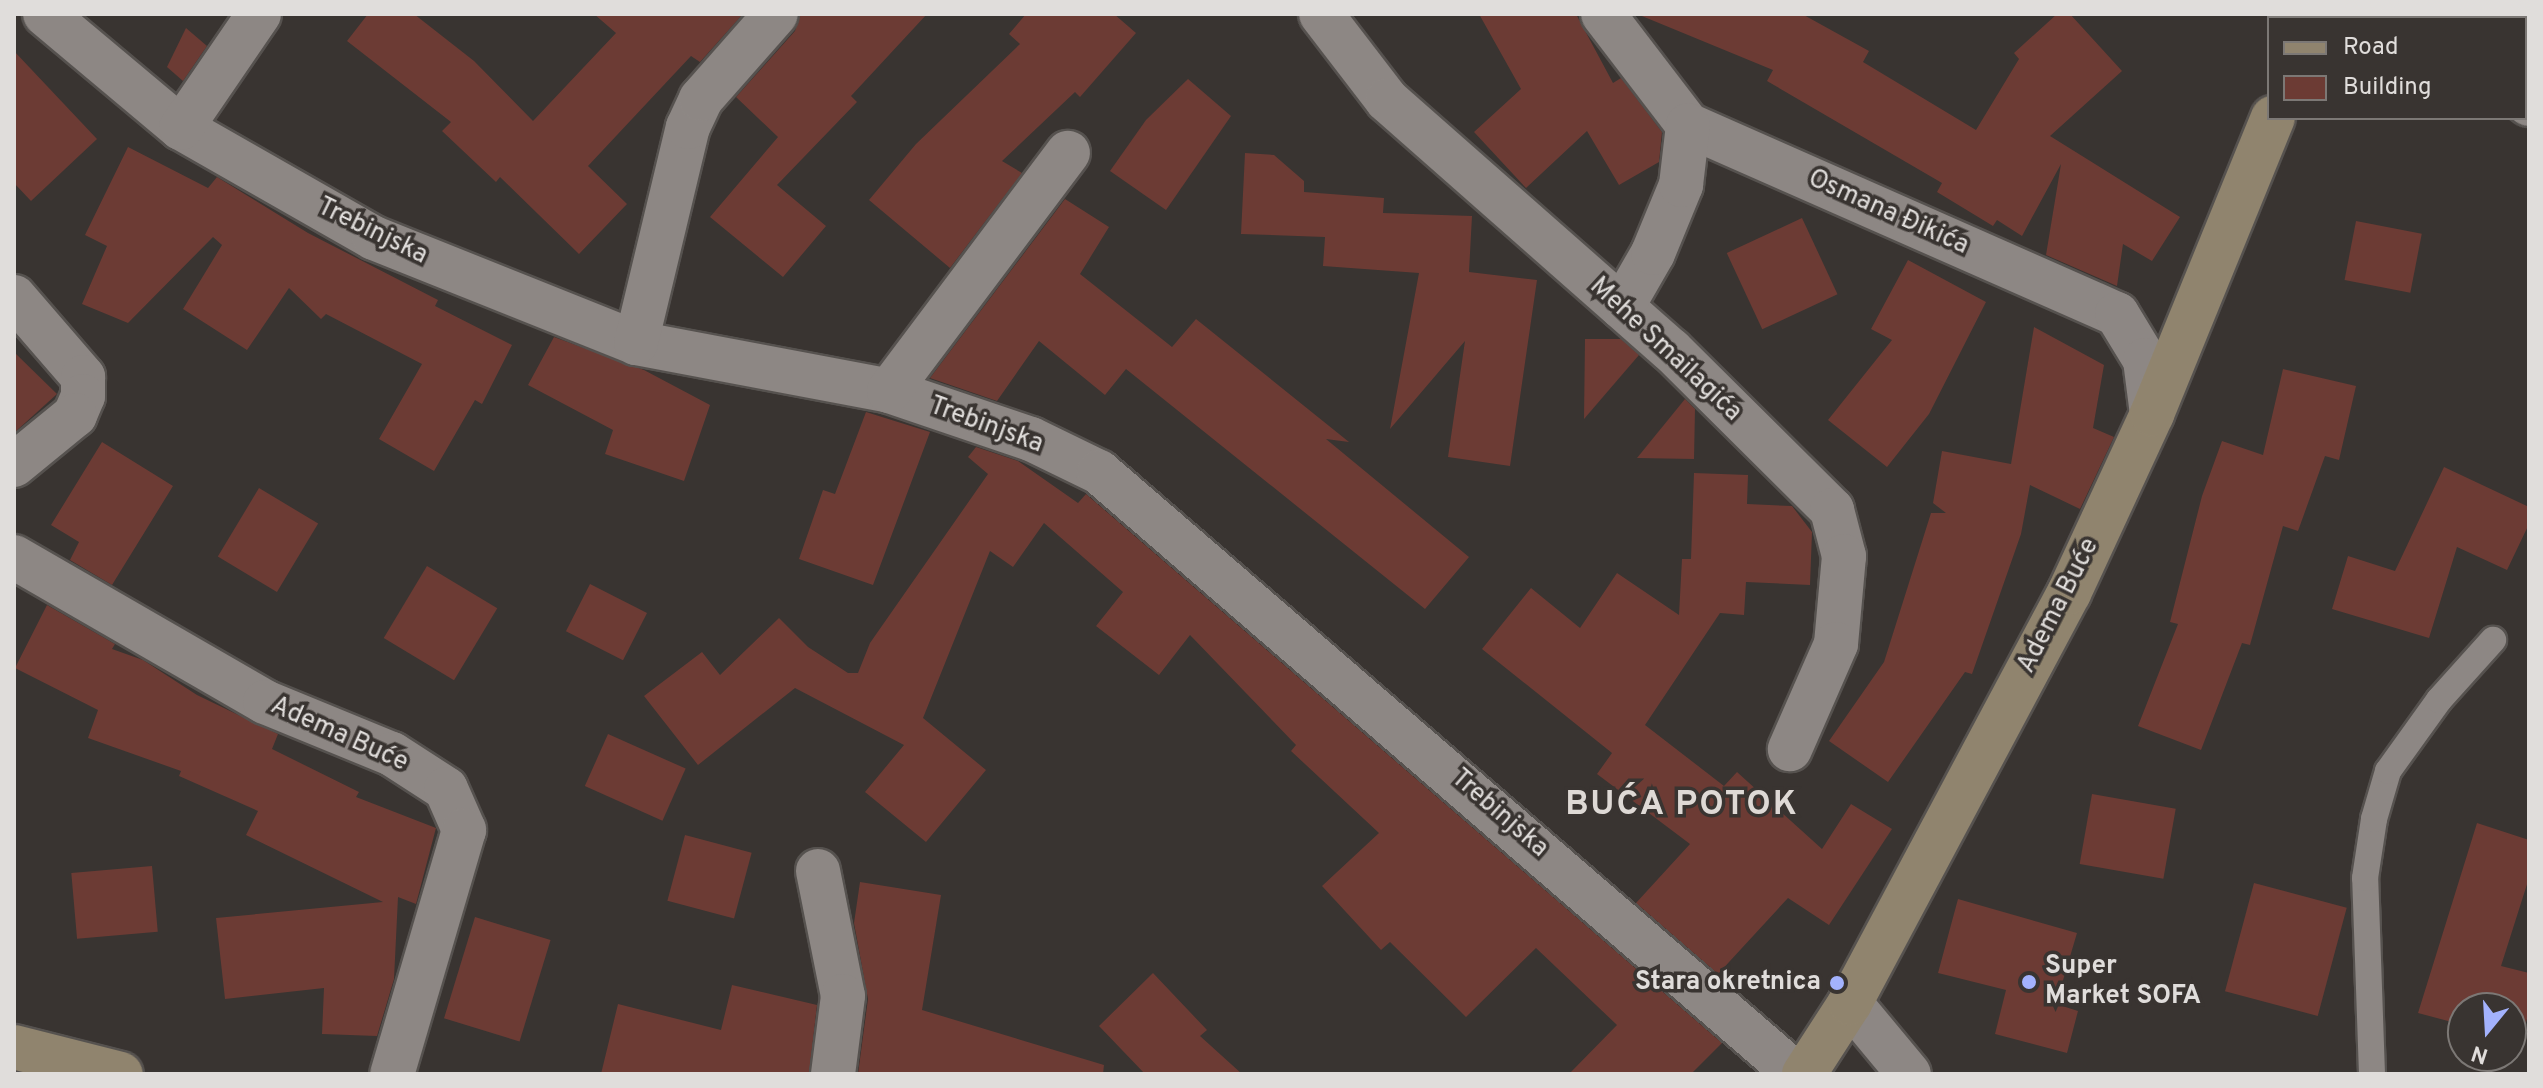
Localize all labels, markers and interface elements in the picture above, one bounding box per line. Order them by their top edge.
legend [2267,16,2527,120]
text: Road [2343,33,2399,63]
text: Building [2343,73,2432,103]
street label: Osmana Đikića [1803,164,1973,262]
street label: Trebinjska [312,192,432,272]
street label: Mehe Smailagića [1582,272,1748,428]
street label: Trebinjska [925,391,1047,461]
street label: Adema Buće [2012,533,2106,679]
street label: Adema Buće [265,691,413,779]
street label: Trebinjska [1444,763,1554,865]
district label: BUĆA POTOK [1564,786,1800,826]
place label: Super Market SOFA [2045,951,2201,1012]
place label: Stara okretnica [1635,967,1821,999]
marker: Super Market SOFA [2020,973,2038,991]
marker: Stara okretnica [1828,974,1846,992]
north arrow [2447,992,2527,1072]
text: N [2468,1038,2492,1069]

